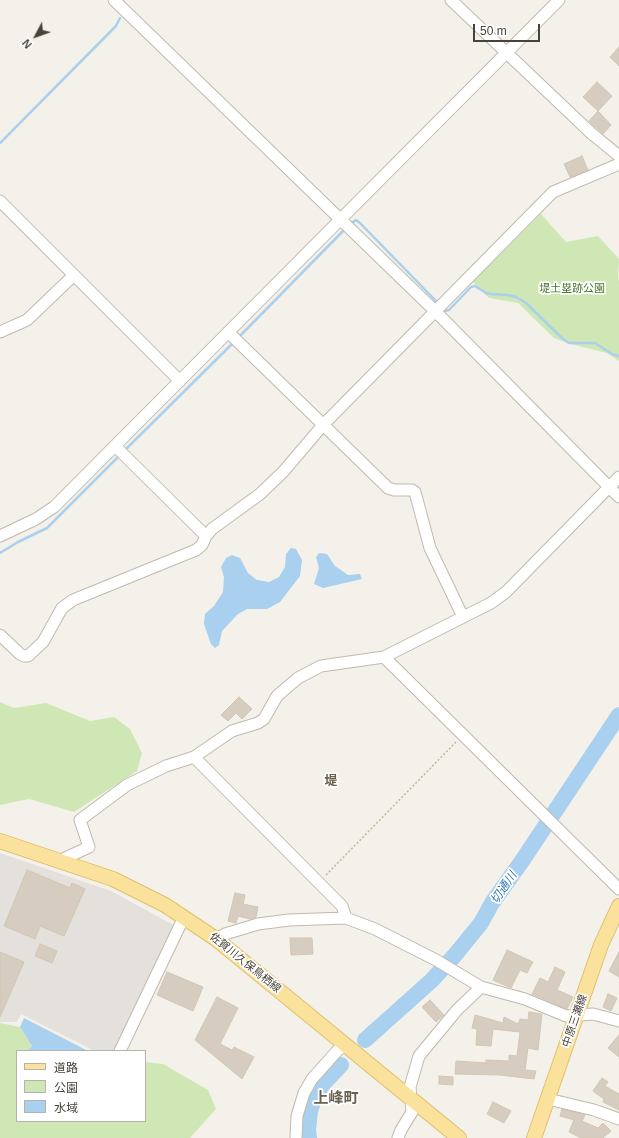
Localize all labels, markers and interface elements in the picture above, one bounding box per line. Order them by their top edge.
north arrow [16,16,56,56]
scale bar [475,16,542,42]
text: 50 m [480,24,507,38]
text: N [20,37,34,51]
park label: 堤土塁跡公園 [539,282,605,296]
district label: 堤 [325,773,337,789]
water label: 切通川 [488,869,520,907]
street label: 佐賀川久保鳥栖線 [207,930,283,996]
street label: 中原三瀬線 [560,993,590,1049]
legend [16,1050,146,1122]
text: 道路 [54,1061,78,1075]
text: 公園 [54,1081,78,1095]
district label: 上峰町 [314,1090,358,1108]
text: 水域 [54,1101,78,1115]

